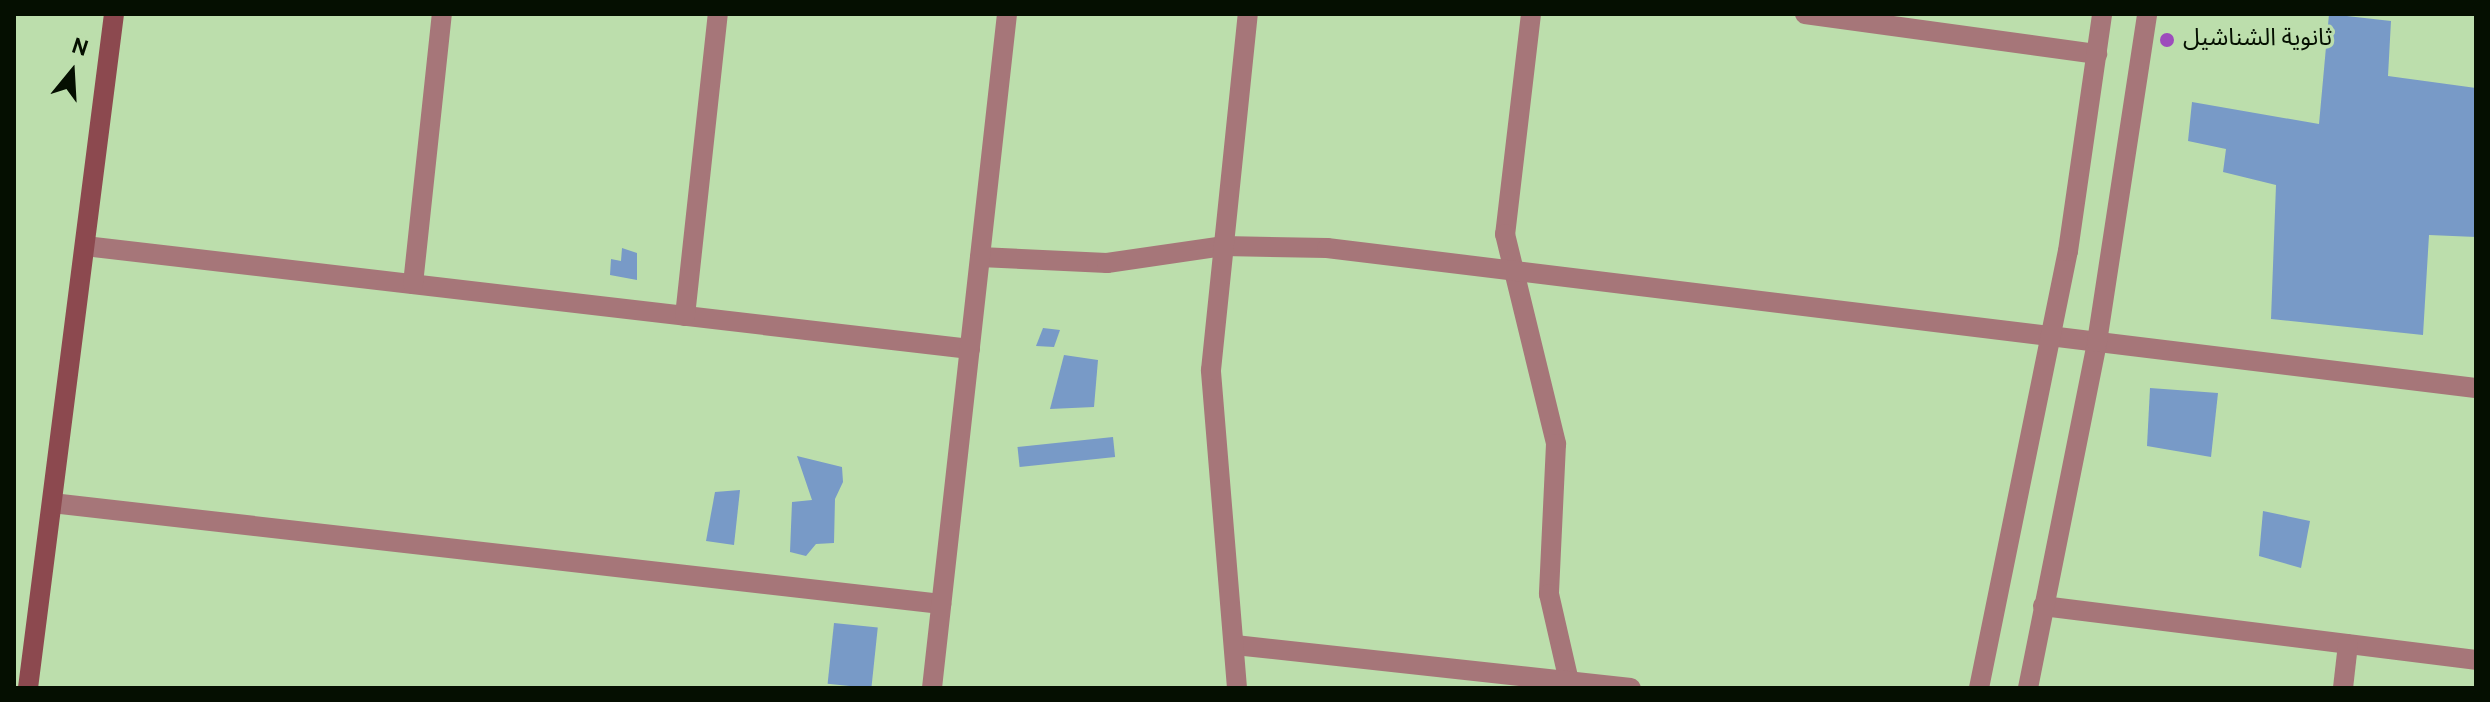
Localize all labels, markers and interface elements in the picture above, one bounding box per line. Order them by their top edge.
place label: ثانوية الشناشيل [2183,26,2332,54]
marker: ثانوية الشناشيل [2158,31,2176,49]
north arrow [32,32,112,112]
text: N [68,33,91,64]

